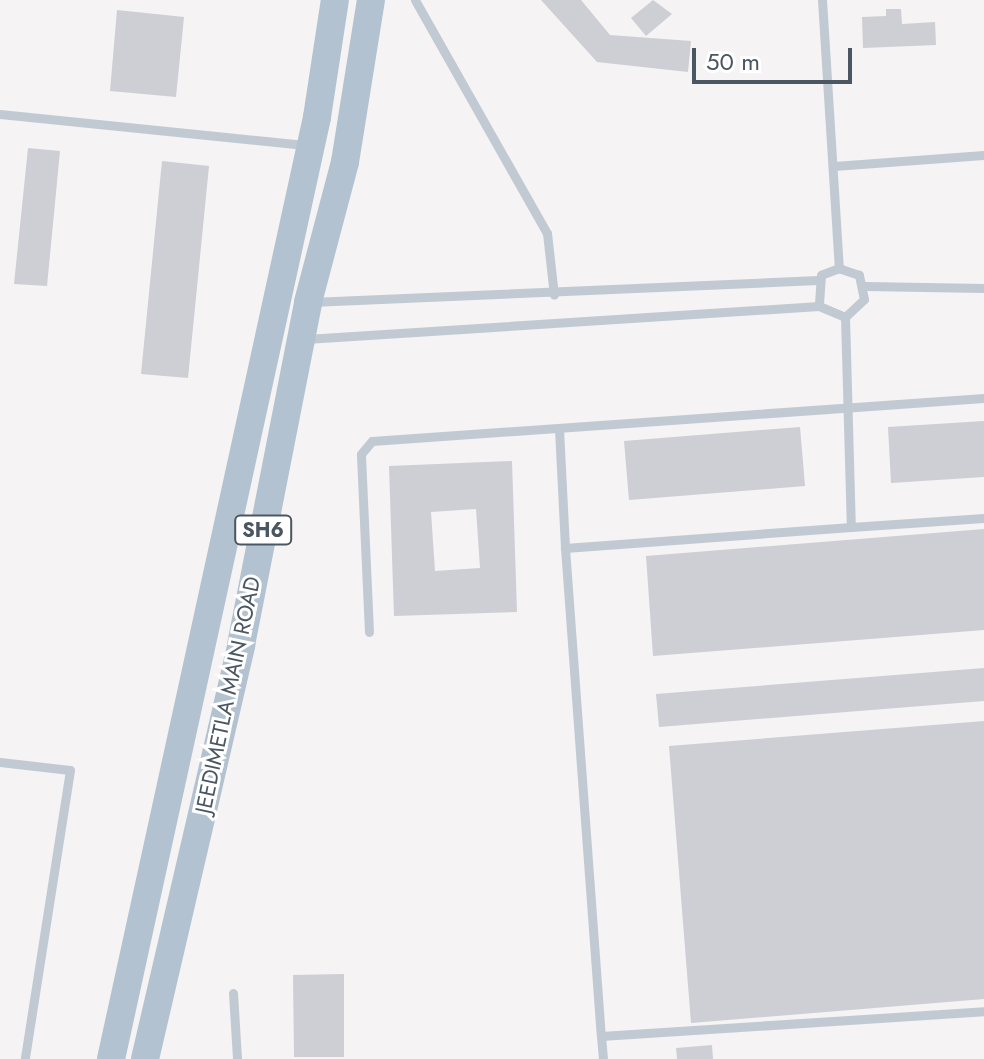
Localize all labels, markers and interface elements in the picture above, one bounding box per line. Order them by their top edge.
scale bar [696,32,856,82]
text: 50 m [706,44,760,79]
road number: SH6 [233,514,293,546]
street label: JEEDIMETLA MAIN ROAD [190,574,266,816]

